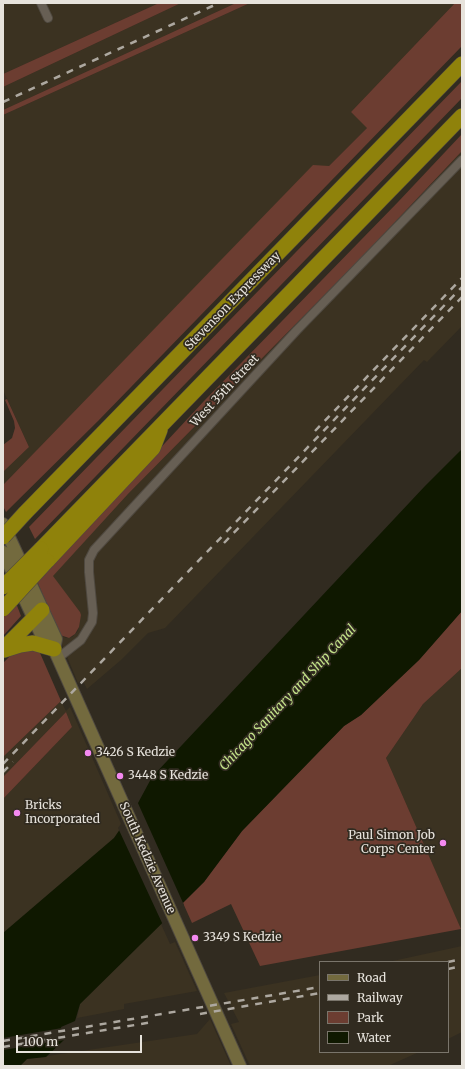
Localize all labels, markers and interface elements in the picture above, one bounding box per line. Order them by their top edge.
street label: Stevenson Expressway [182,249,284,353]
street label: West 35th Street [188,352,262,430]
water label: Chicago Sanitary and Ship Canal [216,622,360,774]
place label: 3426 S Kedzie [96,746,175,760]
marker: 3426 S Kedzie [83,748,93,758]
place label: 3448 S Kedzie [128,769,208,783]
marker: 3448 S Kedzie [115,771,125,781]
place label: Bricks Incorporated [25,799,100,827]
street label: South Kedzie Avenue [116,800,178,916]
marker: Bricks Incorporated [12,808,22,818]
place label: Paul Simon Job Corps Center [348,829,435,857]
marker: Paul Simon Job Corps Center [438,838,448,848]
place label: 3349 S Kedzie [203,931,281,945]
marker: 3349 S Kedzie [190,933,200,943]
legend [319,961,449,1053]
text: Road [357,970,386,985]
text: Railway [357,990,403,1005]
text: Park [357,1010,384,1025]
scale bar [18,1027,144,1053]
text: Water [357,1030,391,1045]
text: 100 m [23,1034,58,1049]

